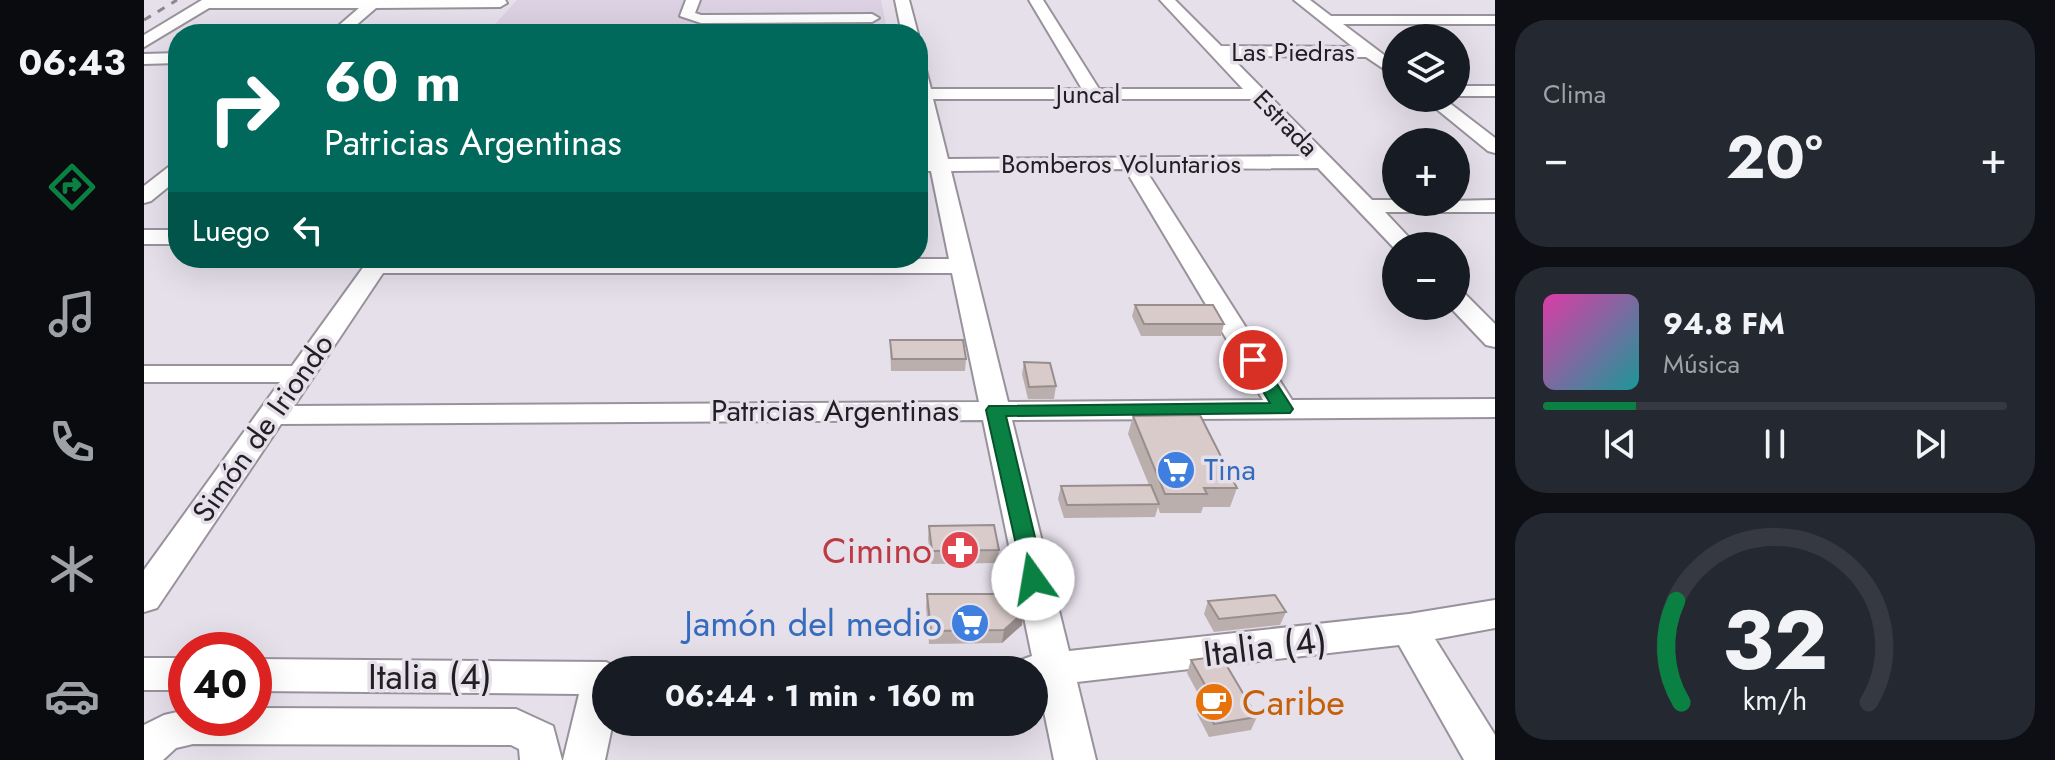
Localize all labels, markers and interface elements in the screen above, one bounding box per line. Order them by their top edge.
map controls [1382,24,1470,320]
button: layers [1382,24,1470,112]
street label: Las Piedras [1231,33,1355,71]
text: 06:43 [19,36,126,88]
text: 60 m [324,41,461,122]
icon: right [192,56,296,160]
street label: Juncal [1053,75,1120,113]
text: Clima [1543,75,1606,113]
street label: Estrada [1245,81,1327,165]
text: 20° [1726,114,1823,201]
text: Patricias Argentinas [324,116,622,168]
text: − [1543,126,1569,190]
text: + [1980,126,2007,190]
button: + [1382,128,1470,216]
street label: Bomberos Voluntarios [1001,145,1241,183]
icon: directions [44,159,100,215]
icon: left [286,208,330,252]
text: Luego [192,209,270,252]
button: − [1382,232,1470,320]
icon: music [44,286,100,342]
text: 94.8 FM [1663,302,1785,345]
street label: Simón de Iriondo [181,325,344,531]
pin [1219,326,1287,394]
icon: arrive [1231,338,1275,382]
text: Música [1663,345,1740,383]
street label: Patricias Argentinas [711,389,959,432]
icon: phone [44,414,100,470]
icon: previous [1598,422,1642,466]
icon: pause [1753,422,1797,466]
icon: next [1908,422,1952,466]
place label: Tina [1204,448,1256,491]
supermarket icon: Tina [1155,449,1197,491]
place label: Cimino [822,524,932,576]
pharmacy icon: Cimino [939,529,981,571]
position arrow [991,537,1075,621]
icon: climate [44,541,100,597]
text: 32 [1722,579,1828,699]
place label: Jamón del medio [680,597,942,649]
supermarket icon: Jamón del medio [949,602,991,644]
street label: Italia (4) [1200,613,1330,679]
speed limit sign: 40 [168,632,272,736]
street label: Italia (4) [368,650,492,702]
icon: car [44,668,100,724]
text: 06:44 · 1 min · 160 m [665,674,975,717]
place label: Caribe [1242,676,1345,728]
text: km/h [1743,679,1807,721]
cafe icon: Caribe [1193,681,1235,723]

